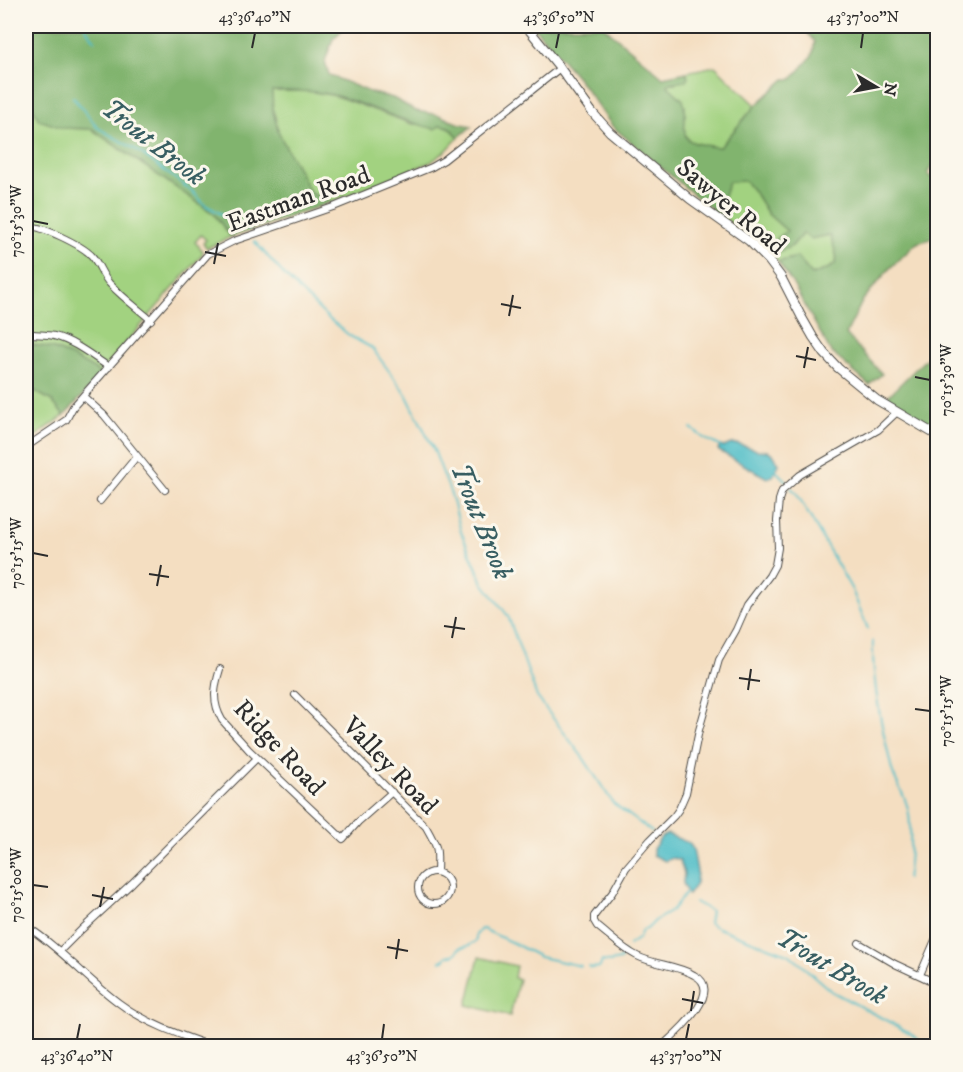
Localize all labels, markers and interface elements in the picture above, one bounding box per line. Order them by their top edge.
text: 43°36'40"N [219,8,291,27]
text: 43°36'50"N [523,8,595,27]
text: 43°37'00"N [827,8,899,27]
north arrow [846,57,906,117]
text: N [879,81,901,98]
water label: Trout Brook [95,92,213,194]
street label: Sawyer Road [669,152,793,263]
street label: Eastman Road [222,158,375,241]
text: 70°15'30"W [7,185,26,257]
text: 70°15'30"W [937,344,956,416]
water label: Trout Brook [442,458,520,585]
text: 70°15'15"W [7,517,26,589]
text: 70°15'15"W [937,675,956,747]
street label: Ridge Road [226,693,332,803]
street label: Valley Road [334,709,445,822]
text: 70°15'00"W [7,847,26,922]
water label: Trout Brook [770,921,893,1013]
text: 43°36'40"N [41,1047,113,1066]
text: 43°36'50"N [346,1047,418,1066]
text: 43°37'00"N [650,1047,722,1066]

